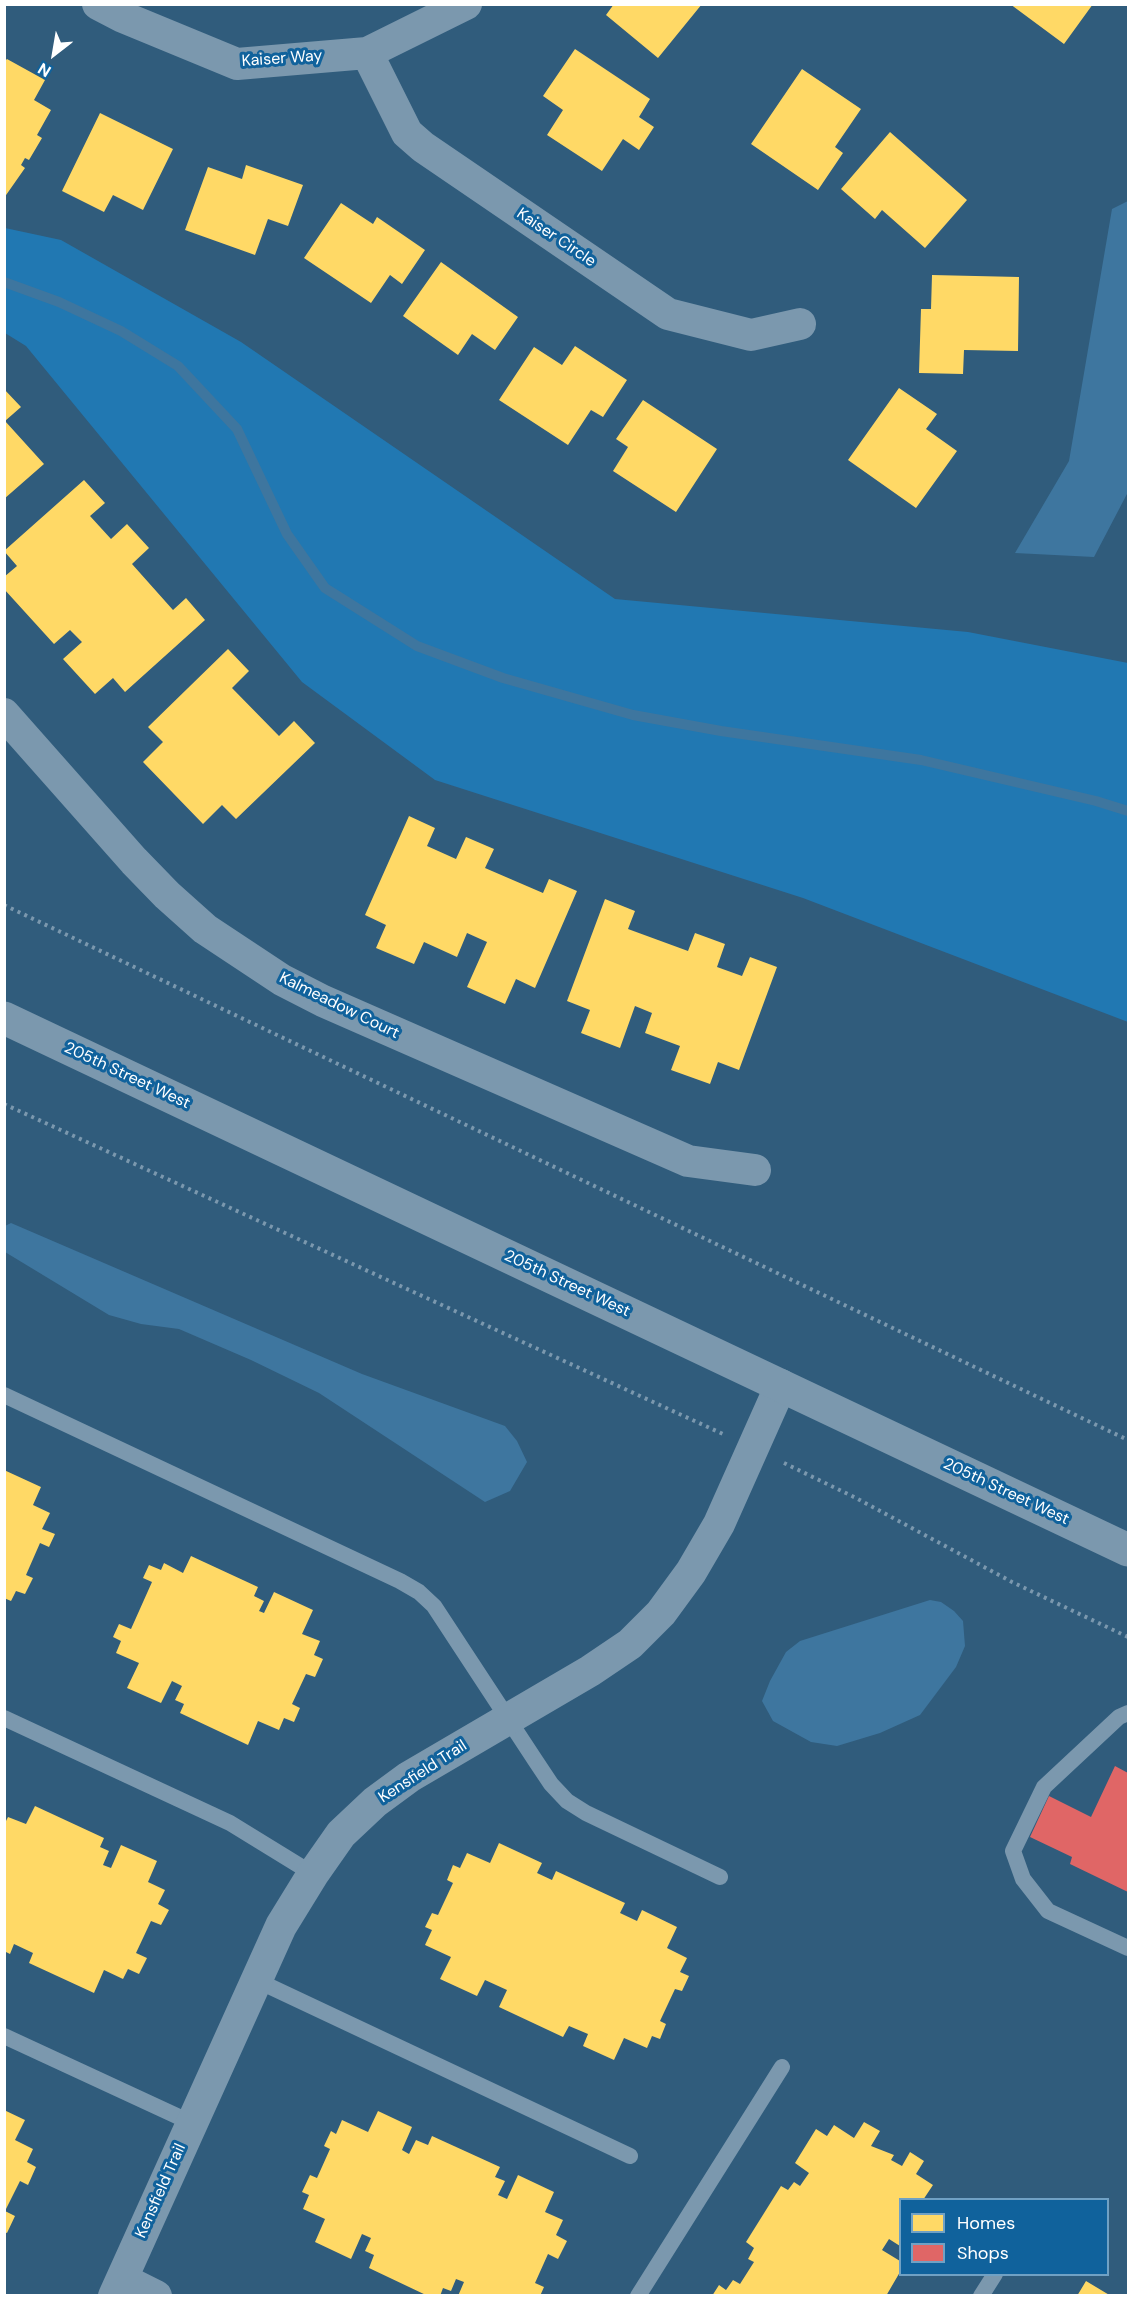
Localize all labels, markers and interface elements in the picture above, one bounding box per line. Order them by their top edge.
north arrow [24,24,84,84]
street label: Kaiser Way [241,47,323,71]
text: N [34,58,55,82]
street label: Kaiser Circle [513,204,599,272]
street label: Kalmeadow Court [276,969,402,1043]
street label: 205th Street West [61,1038,193,1114]
street label: 205th Street West [501,1246,633,1322]
street label: 205th Street West [940,1454,1072,1530]
street label: Kensfield Trail [375,1736,471,1808]
street label: Kensfield Trail [132,2141,190,2241]
legend [899,2198,1109,2276]
text: Homes [957,2211,1015,2235]
text: Shops [957,2241,1009,2265]

